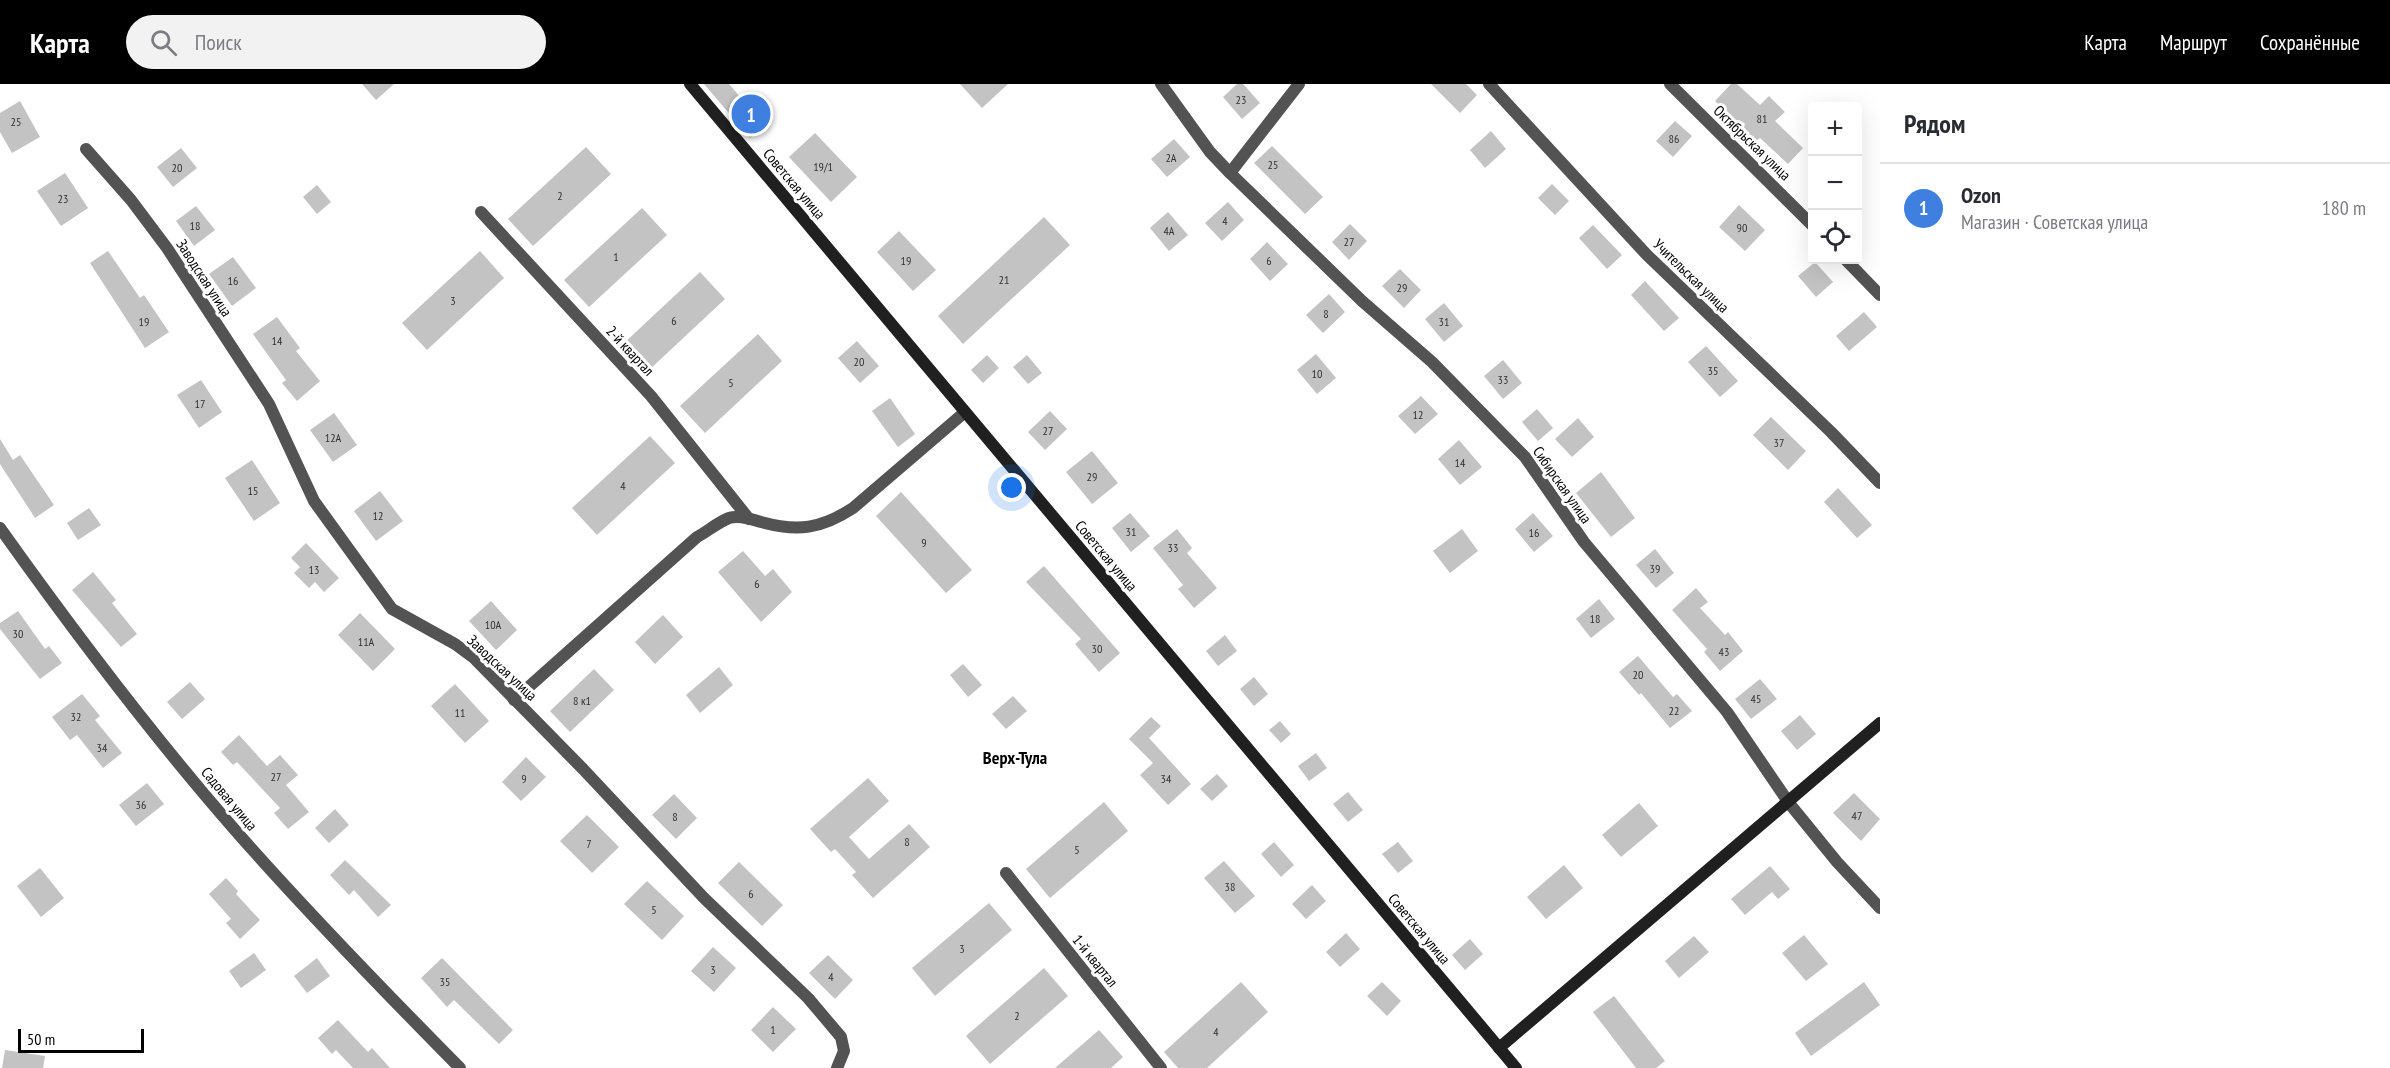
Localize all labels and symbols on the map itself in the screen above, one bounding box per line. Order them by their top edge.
pin: 1 [732,92,771,136]
house number: 23 [1236,92,1246,107]
street label: Октябрьская улица [1710,101,1795,184]
house number: 81 [1757,111,1767,126]
house number: 25 [11,114,21,129]
house number: 86 [1669,131,1679,146]
street label: Советская улица [759,144,830,223]
house number: 2А [1165,150,1177,165]
house number: 25 [1268,157,1278,172]
house number: 19/1 [813,159,833,174]
house number: 20 [172,160,182,175]
house number: 2 [557,188,563,203]
house number: 23 [58,191,68,206]
house number: 4 [1222,213,1228,228]
house number: 18 [190,218,200,233]
house number: 90 [1737,220,1747,235]
house number: 4А [1163,223,1175,238]
house number: 27 [1344,234,1354,249]
street label: Заводская улица [172,235,236,320]
street label: Учительская улица [1649,235,1733,317]
house number: 1 [613,249,619,264]
house number: 19 [901,253,911,268]
house number: 6 [1266,253,1272,268]
house number: 21 [999,272,1009,287]
house number: 16 [228,273,238,288]
house number: 29 [1397,280,1407,295]
house number: 3 [450,293,456,308]
house number: 8 [1323,306,1329,321]
house number: 6 [671,313,677,328]
house number: 19 [139,314,149,329]
house number: 31 [1439,314,1449,329]
street label: 2-й квартал [602,322,658,380]
house number: 14 [272,333,283,348]
house number: 20 [854,354,864,369]
house number: 35 [1708,363,1718,378]
house number: 10 [1312,366,1322,381]
house number: 33 [1498,372,1508,387]
house number: 5 [728,375,734,390]
house number: 17 [195,396,205,411]
house number: 12 [1413,407,1423,422]
house number: 27 [1043,423,1053,438]
house number: 12А [325,430,342,445]
house number: 37 [1774,435,1784,450]
street label: Сибирская улица [1529,442,1596,527]
house number: 14 [1455,455,1466,470]
house number: 29 [1087,469,1097,484]
your location [997,473,1026,502]
house number: 4 [620,478,626,493]
house number: 15 [248,483,258,498]
house number: 12 [373,508,383,523]
street label: Советская улица [1071,516,1142,595]
house number: 31 [1126,524,1136,539]
house number: 16 [1529,525,1539,540]
house number: 9 [921,535,927,550]
house number: 33 [1168,540,1178,555]
house number: 39 [1650,561,1660,576]
house number: 13 [309,562,319,577]
house number: 6 [754,576,760,591]
house number: 18 [1590,611,1600,626]
house number: 10А [485,617,502,632]
house number: 30 [13,626,23,641]
street label: Заводская улица [464,631,541,705]
house number: 11А [358,634,375,649]
house number: 30 [1092,641,1102,656]
house number: 43 [1719,644,1729,659]
house number: 20 [1633,667,1643,682]
house number: 45 [1751,691,1761,706]
house number: 8 к1 [573,693,591,708]
house number: 22 [1669,703,1679,718]
house number: 11 [455,705,465,720]
house number: 32 [71,709,81,724]
house number: 34 [97,740,108,755]
district label: Верх-Тула [983,746,1047,769]
street label: Садовая улица [197,763,262,835]
house number: 27 [271,769,281,784]
house number: 9 [521,771,527,786]
house number: 34 [1161,771,1172,786]
house number: 36 [136,797,146,812]
house number: 47 [1852,808,1862,823]
house number: 8 [672,809,678,824]
house number: 8 [904,834,910,849]
house number: 7 [586,836,592,851]
house number: 5 [1074,842,1080,857]
house number: 38 [1225,879,1235,894]
house number: 6 [748,886,754,901]
street label: Советская улица [1384,889,1455,968]
house number: 5 [651,902,657,917]
street label: 1-й квартал [1069,931,1122,991]
house number: 3 [959,941,965,956]
house number: 3 [710,962,716,977]
house number: 4 [828,969,834,984]
house number: 35 [440,974,450,989]
house number: 2 [1014,1008,1020,1023]
house number: 1 [770,1022,776,1037]
house number: 4 [1213,1024,1219,1039]
scale bar [18,1026,144,1054]

